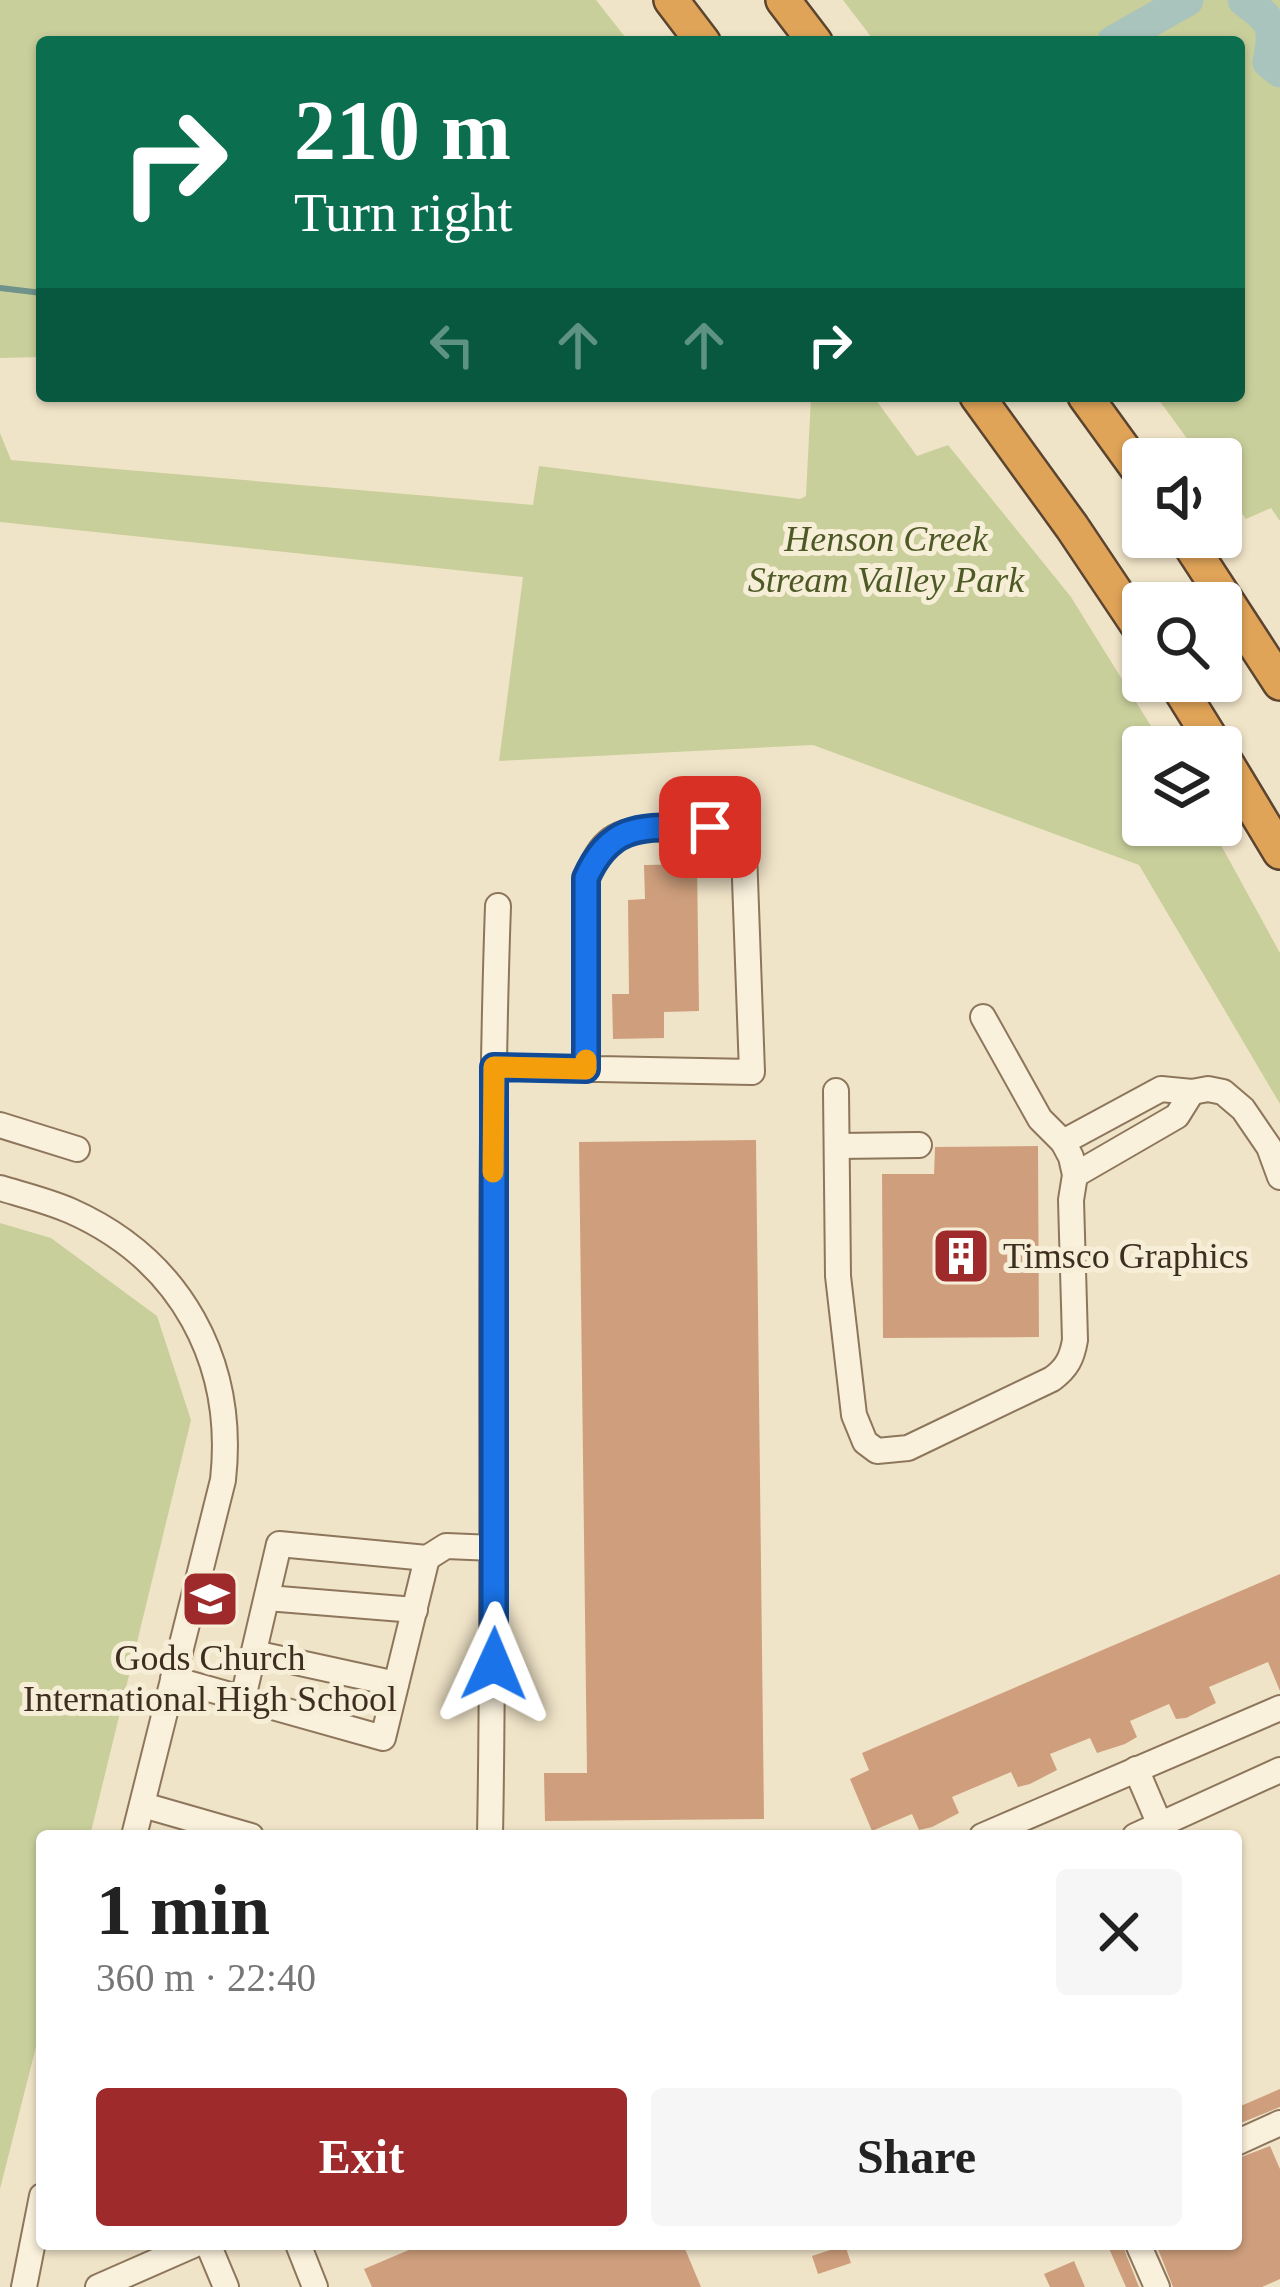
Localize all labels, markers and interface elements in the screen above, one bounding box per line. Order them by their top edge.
icon: right [96,84,252,240]
text: 210 m [294,84,511,177]
text: Turn right [294,183,513,243]
icon: left [419,312,485,378]
icon: ahead [545,312,611,378]
icon: ahead [671,312,737,378]
icon: right [797,312,863,378]
map controls [1122,438,1242,846]
button: sound [1122,438,1242,558]
park label: Henson Creek Stream Valley Park [748,519,1025,600]
button: search [1122,582,1242,702]
button: layers [1122,726,1242,846]
pin [659,776,761,878]
icon: arrive [677,794,743,860]
building icon: Timsco Graphics [930,1225,992,1287]
place label: Timsco Graphics [1003,1236,1249,1276]
school or university icon: Gods Church International High School [179,1568,241,1630]
position arrow [431,1601,557,1727]
place label: Gods Church International High School [23,1638,397,1719]
button: close [1056,1869,1182,1995]
text: 1 min [96,1870,270,1950]
text: 360 m · 22:40 [96,1956,316,1999]
button: Exit [96,2088,627,2226]
button: Share [651,2088,1182,2226]

